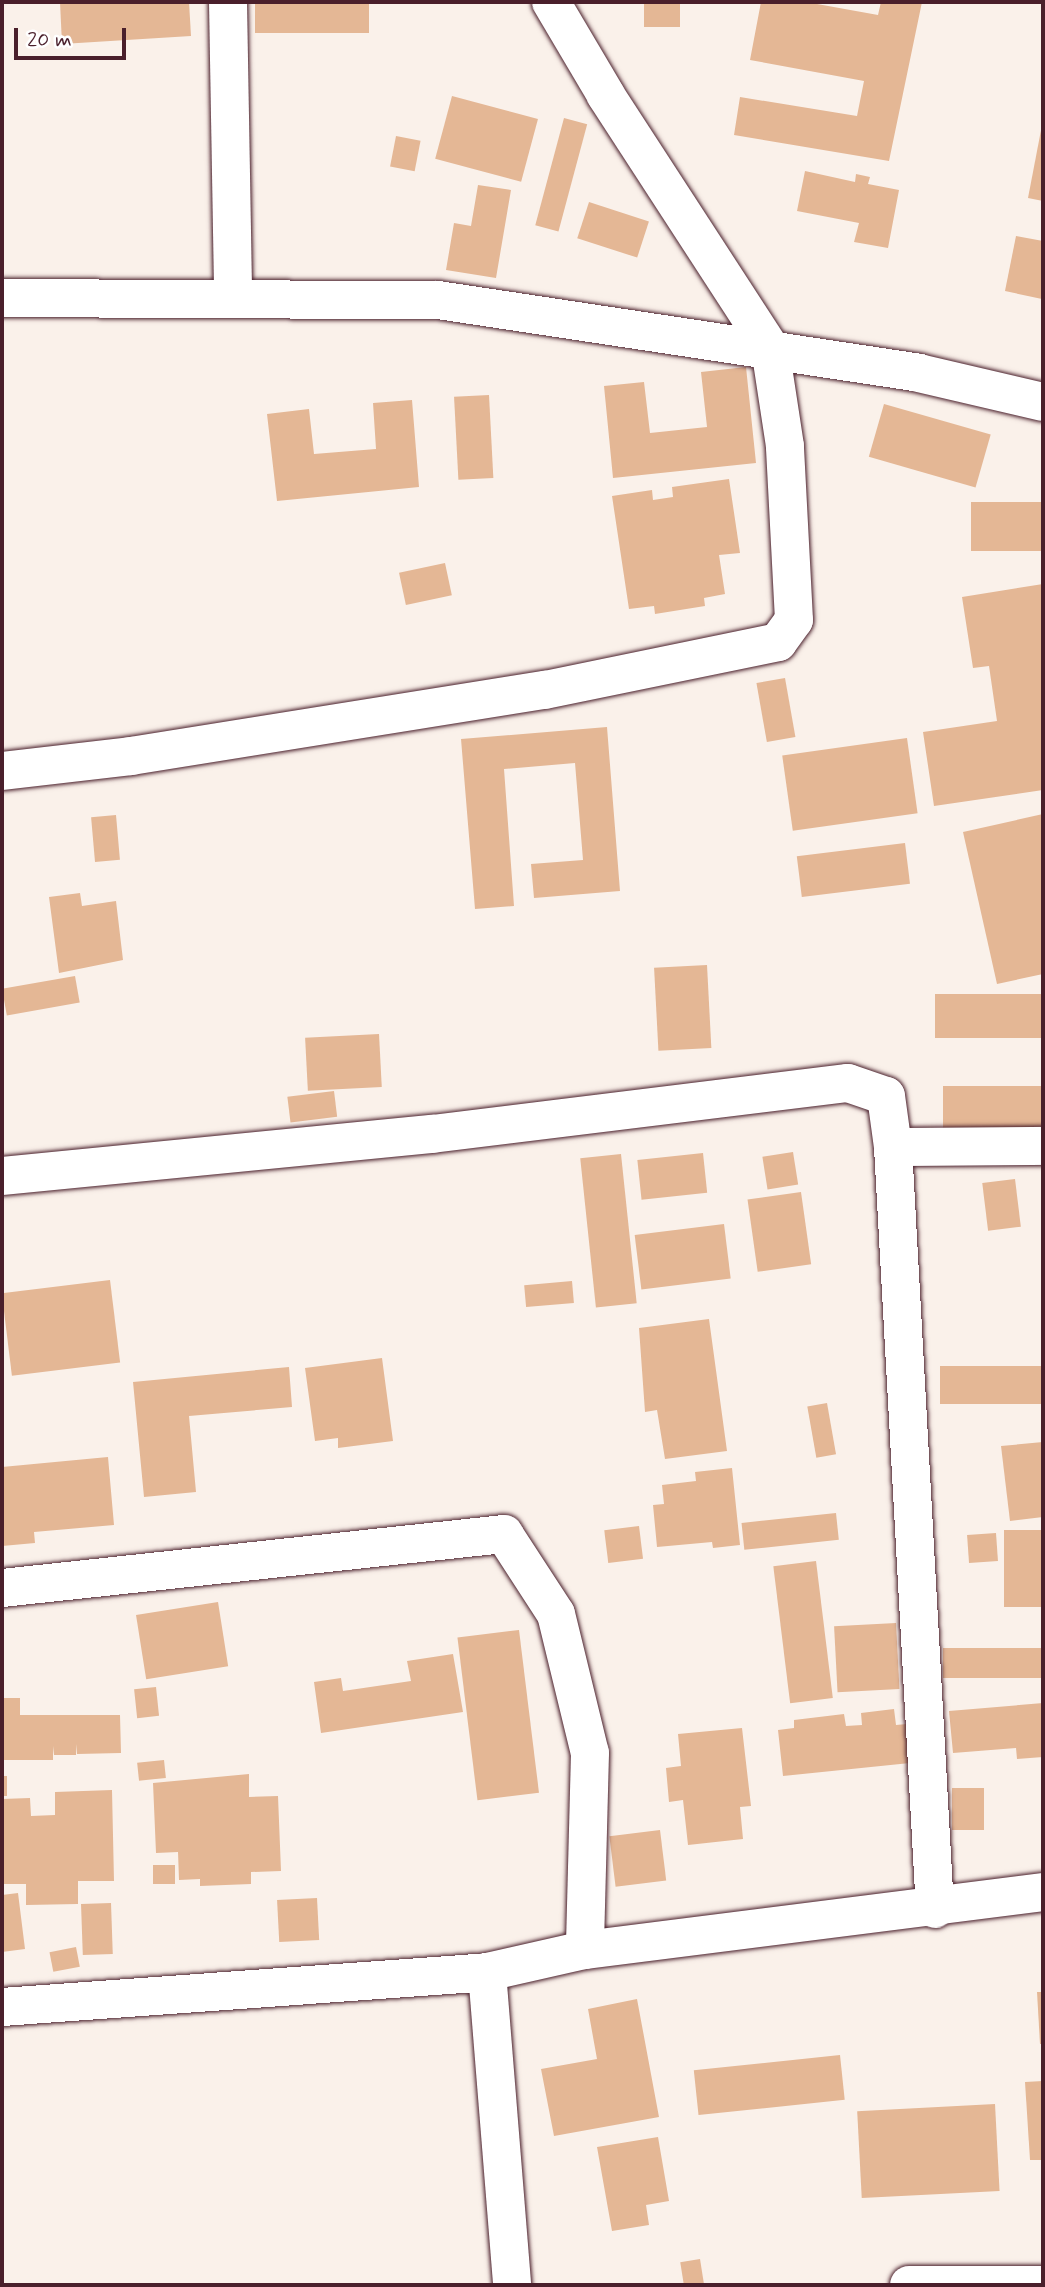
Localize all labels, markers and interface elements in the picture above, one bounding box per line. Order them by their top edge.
scale bar [18,14,130,58]
text: 20 m [27,26,72,54]

